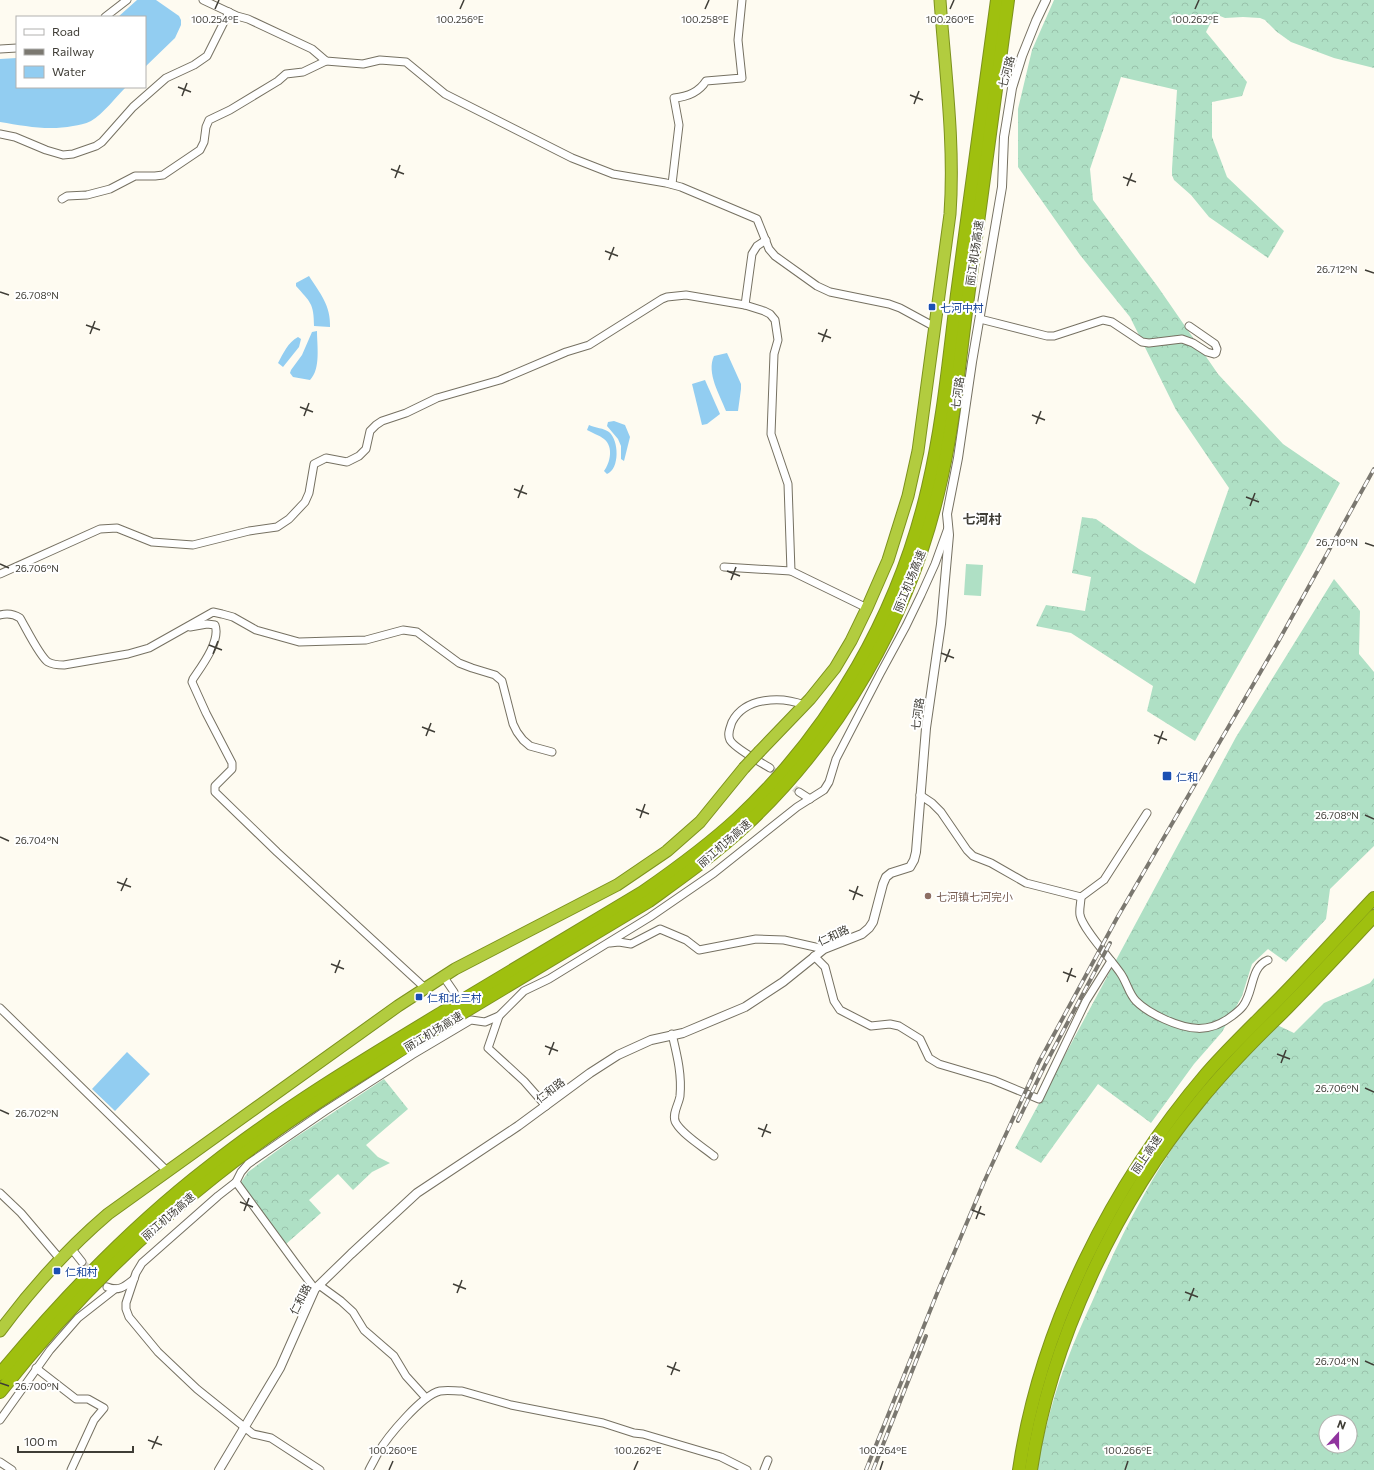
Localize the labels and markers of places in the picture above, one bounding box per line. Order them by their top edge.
place label: 七河中村 [940,301,984,314]
marker: 七河中村 [927,302,937,312]
marker: 仁和 [1161,770,1173,782]
place label: 仁和 [1176,770,1198,783]
place label: 七河镇七河完小 [936,890,1013,903]
marker: 七河镇七河完小 [923,891,933,901]
place label: 仁和北三村 [427,991,482,1004]
marker: 仁和北三村 [414,992,424,1002]
place label: 仁和村 [65,1265,98,1278]
marker: 仁和村 [52,1266,62,1276]

